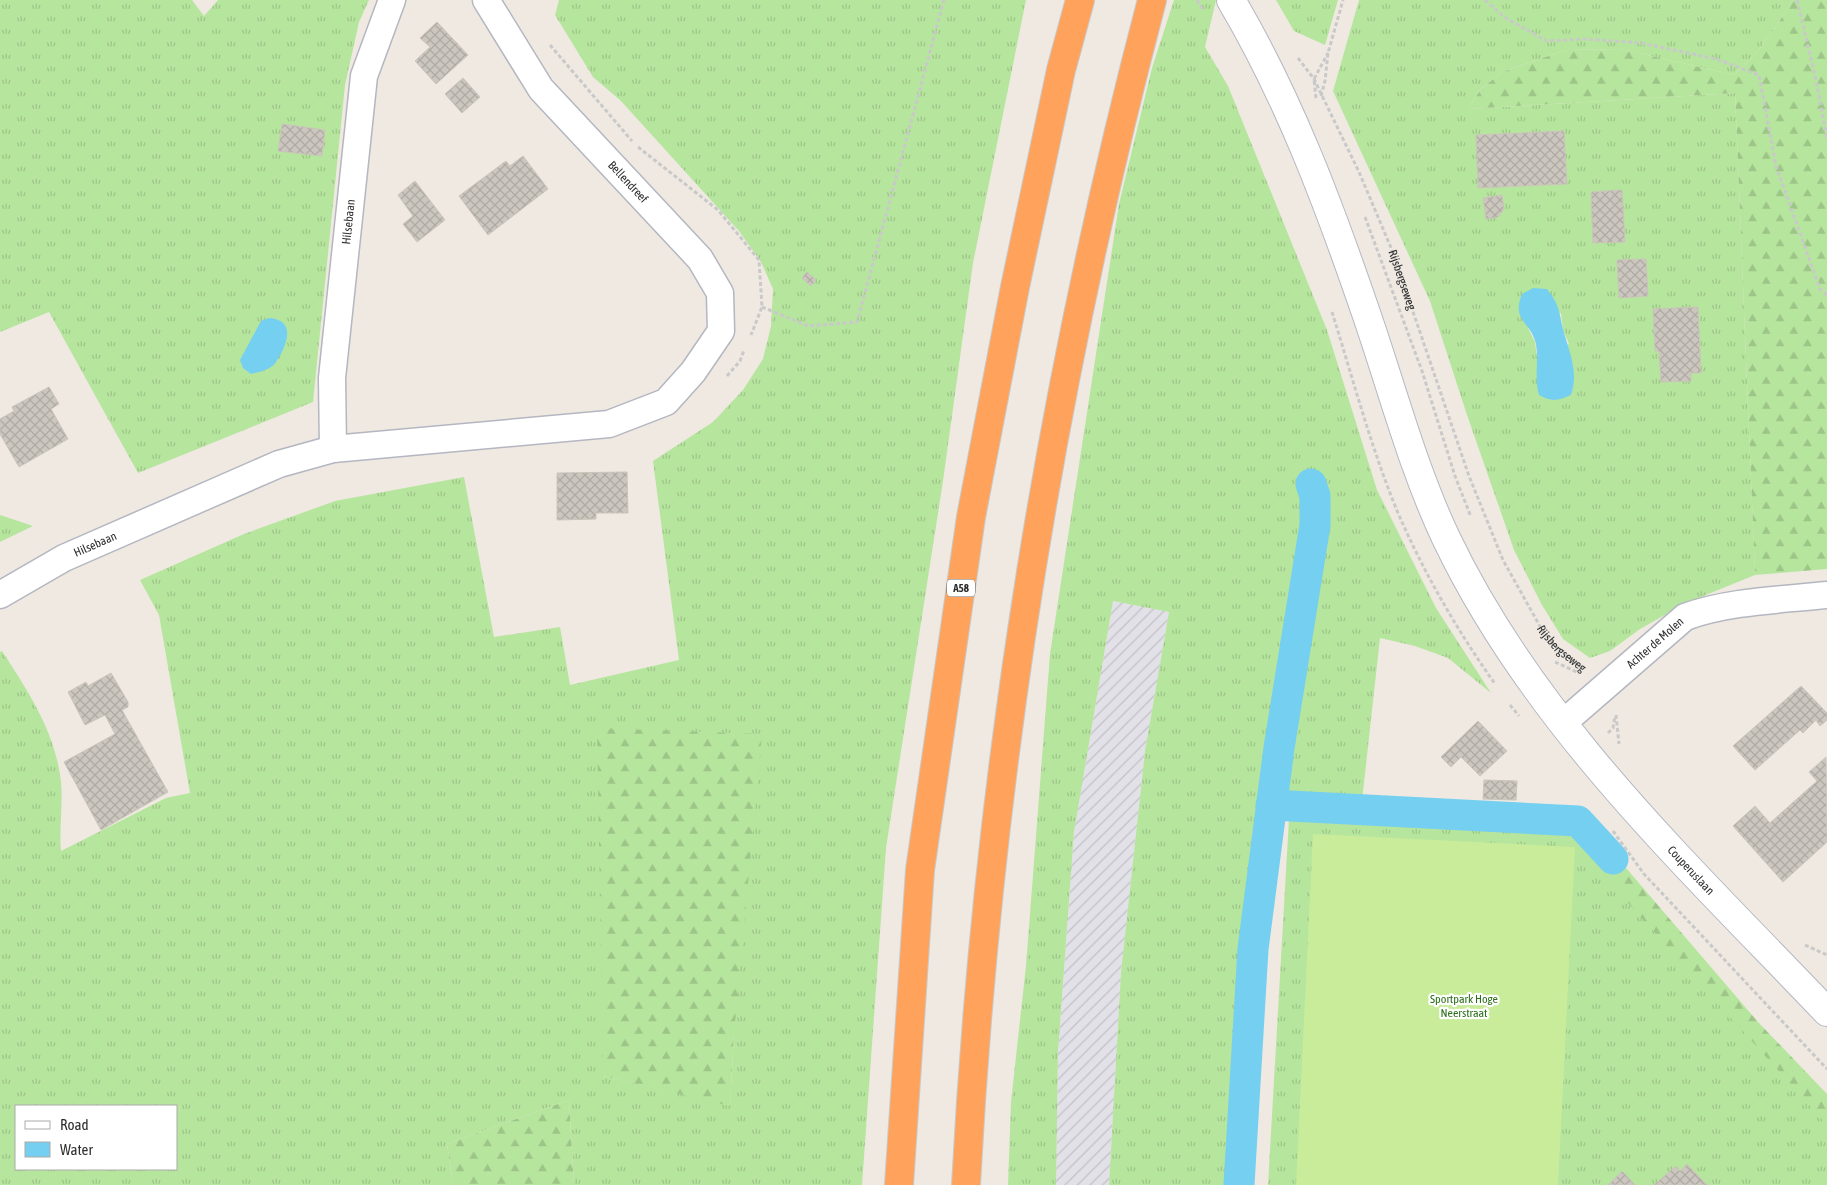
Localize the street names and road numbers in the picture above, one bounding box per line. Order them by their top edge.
street label: Bellendreef [605,158,651,206]
street label: Hilsebaan [339,199,358,245]
street label: Rijsbergseweg [1385,248,1419,313]
street label: Hilsebaan [72,529,119,560]
road number: A58 [947,580,975,596]
street label: Achter de Molen [1624,614,1686,672]
street label: Rijsbergseweg [1534,623,1589,675]
street label: Couperuslaan [1665,843,1717,898]

